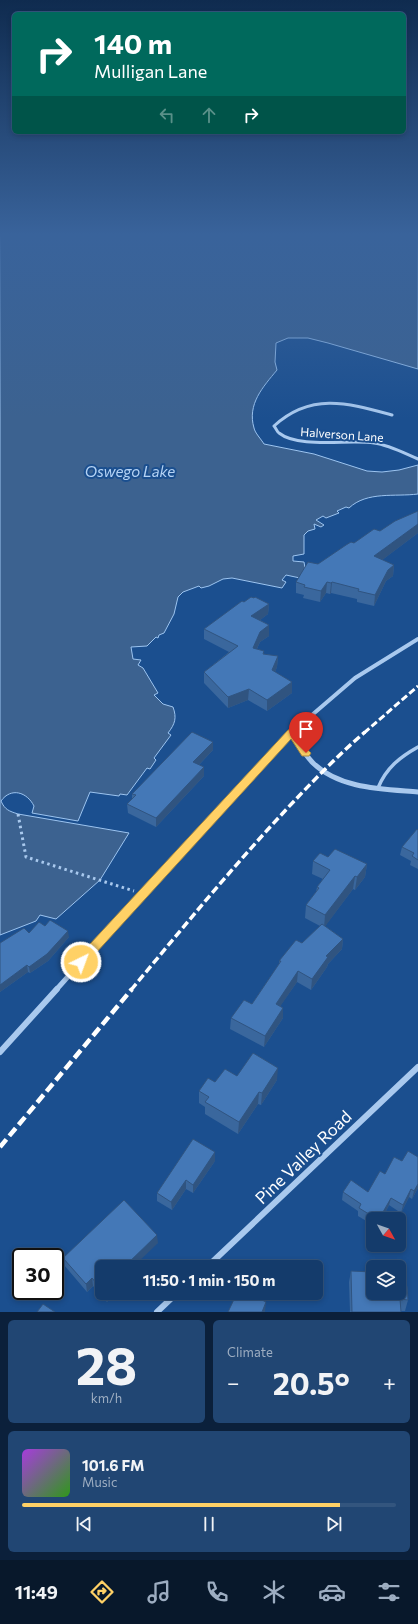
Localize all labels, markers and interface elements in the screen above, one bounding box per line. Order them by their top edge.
text: 140 m [94,26,172,60]
icon: right [28,28,80,80]
text: Mulligan Lane [94,60,207,82]
icon: left [156,104,178,126]
icon: ahead [198,104,220,126]
icon: right [240,104,262,126]
street label: Halverson Lane [300,424,384,444]
water label: Oswego Lake [85,462,175,480]
pin [289,712,323,753]
icon: arrive [295,718,317,740]
position arrow [60,941,102,983]
street label: Pine Valley Road [250,1106,356,1208]
north arrow [366,1212,406,1252]
map controls [366,1212,406,1300]
speed limit sign: 30 [12,1248,64,1300]
button: layers [366,1260,406,1300]
text: 11:50 · 1 min · 150 m [143,1271,275,1289]
text: 28 [76,1332,137,1396]
text: Climate [227,1344,273,1360]
text: 20.5° [273,1364,350,1401]
text: − [227,1369,240,1396]
text: + [383,1369,396,1396]
text: km/h [91,1390,122,1406]
text: 101.6 FM [82,1456,145,1474]
text: Music [82,1474,117,1490]
icon: previous [73,1513,95,1535]
icon: pause [198,1513,220,1535]
icon: next [323,1513,345,1535]
icon: directions [88,1578,116,1606]
icon: music [145,1578,173,1606]
icon: phone [203,1578,231,1606]
icon: climate [260,1578,288,1606]
icon: car [318,1578,346,1606]
icon: filters [375,1578,403,1606]
text: 11:49 [15,1581,58,1603]

